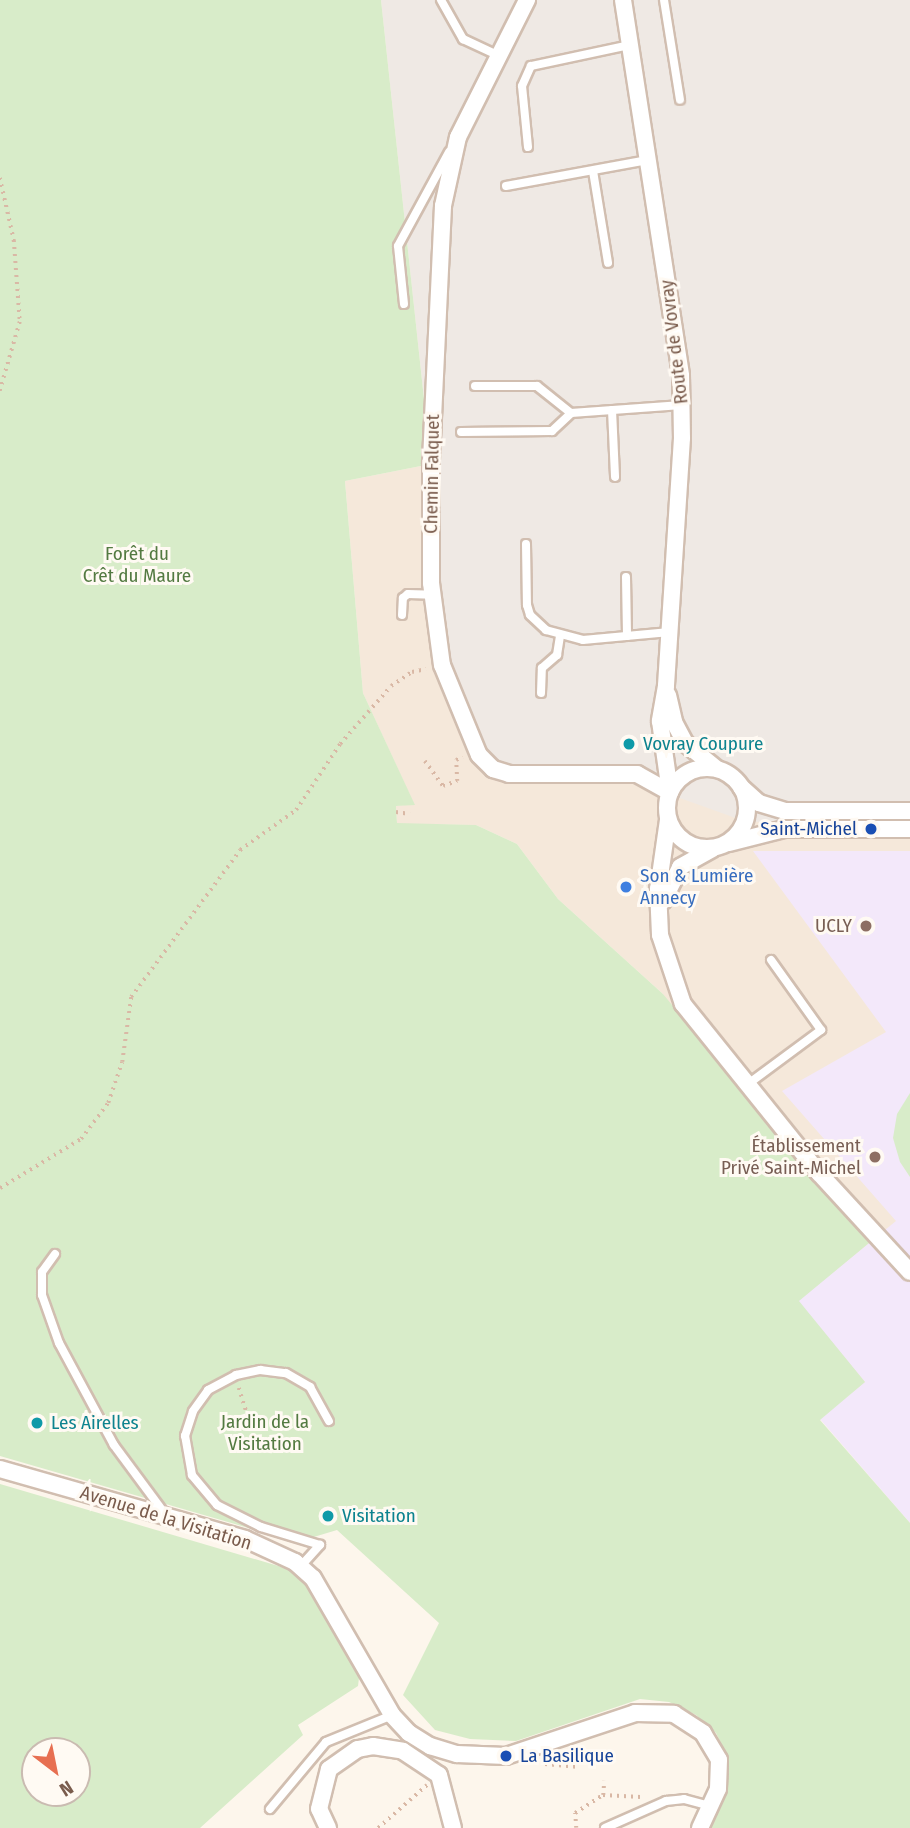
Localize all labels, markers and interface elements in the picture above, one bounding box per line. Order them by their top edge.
street label: Route de Vovray [655,279,693,405]
street label: Chemin Falquet [420,414,444,534]
park label: Forêt du Crêt du Maure [83,543,191,587]
place label: Vovray Coupure [643,733,763,755]
marker: Vovray Coupure [621,736,637,752]
place label: Saint-Michel [760,818,857,840]
marker: Saint-Michel [863,821,879,837]
place label: Son & Lumière Annecy [640,865,753,909]
marker: Son & Lumière Annecy [618,879,634,895]
place label: UCLY [815,915,852,937]
marker: UCLY [858,918,874,934]
place label: Établissement Privé Saint-Michel [721,1135,861,1179]
marker: Établissement Privé Saint-Michel [867,1149,883,1165]
park label: Jardin de la Visitation [221,1411,309,1455]
place label: Les Airelles [51,1412,139,1434]
marker: Les Airelles [29,1415,45,1431]
street label: Avenue de la Visitation [78,1481,254,1555]
place label: Visitation [342,1505,416,1527]
marker: Visitation [320,1508,336,1524]
north arrow [21,1737,91,1807]
place label: La Basilique [520,1745,614,1767]
marker: La Basilique [498,1748,514,1764]
text: N [55,1776,77,1801]

